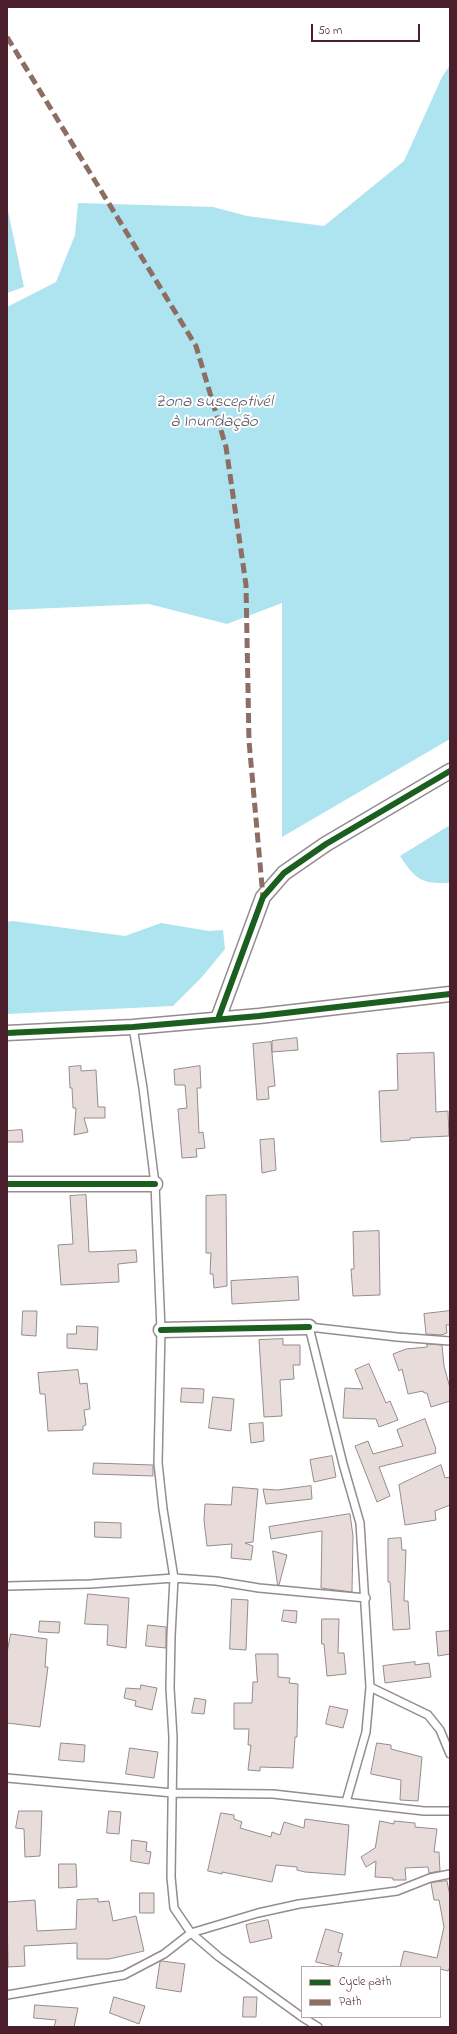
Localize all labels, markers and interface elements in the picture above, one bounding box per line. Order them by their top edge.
scale bar [313,16,422,42]
text: 50 m [318,22,342,40]
water label: Zona susceptivél à Inundação [155,393,273,433]
legend [301,1966,441,2018]
text: Cycle path [339,1973,391,1991]
text: Path [339,1993,361,2011]

